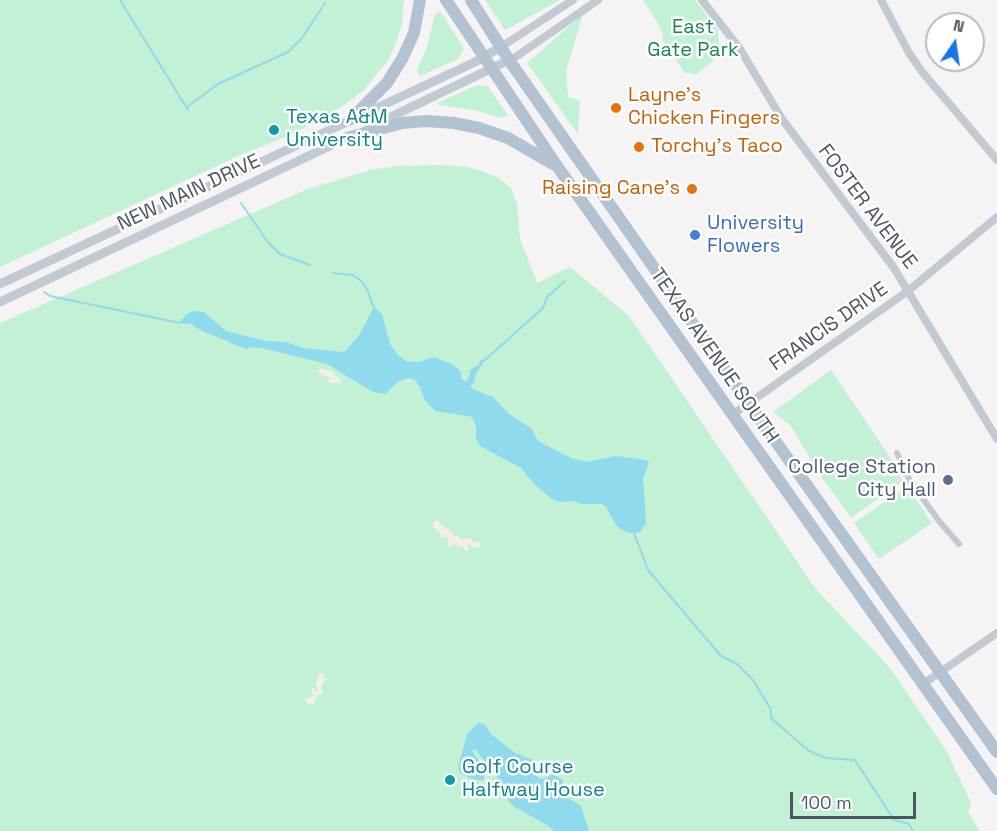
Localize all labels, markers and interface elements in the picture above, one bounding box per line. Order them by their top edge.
north arrow [925,12,985,72]
text: N [951,14,966,37]
park label: East Gate Park [647,16,739,63]
place label: Layne's Chicken Fingers [628,84,780,131]
marker: Layne's Chicken Fingers [609,101,623,115]
place label: Texas A&M University [286,106,388,153]
marker: Texas A&M University [267,123,281,137]
place label: Torchy's Taco [651,135,783,159]
marker: Torchy's Taco [632,140,646,154]
street label: FOSTER AVENUE [812,140,922,274]
street label: NEW MAIN DRIVE [114,149,264,237]
place label: Raising Cane's [542,177,680,201]
marker: Raising Cane's [685,182,699,196]
place label: University Flowers [707,212,804,259]
marker: University Flowers [688,228,702,242]
street label: TEXAS AVENUE SOUTH [645,264,783,448]
street label: FRANCIS DRIVE [765,277,893,377]
place label: College Station City Hall [788,456,936,503]
marker: College Station City Hall [941,473,955,487]
place label: Golf Course Halfway House [462,756,605,803]
marker: Golf Course Halfway House [443,773,457,787]
scale bar [793,780,919,818]
text: 100 m [801,791,852,814]

